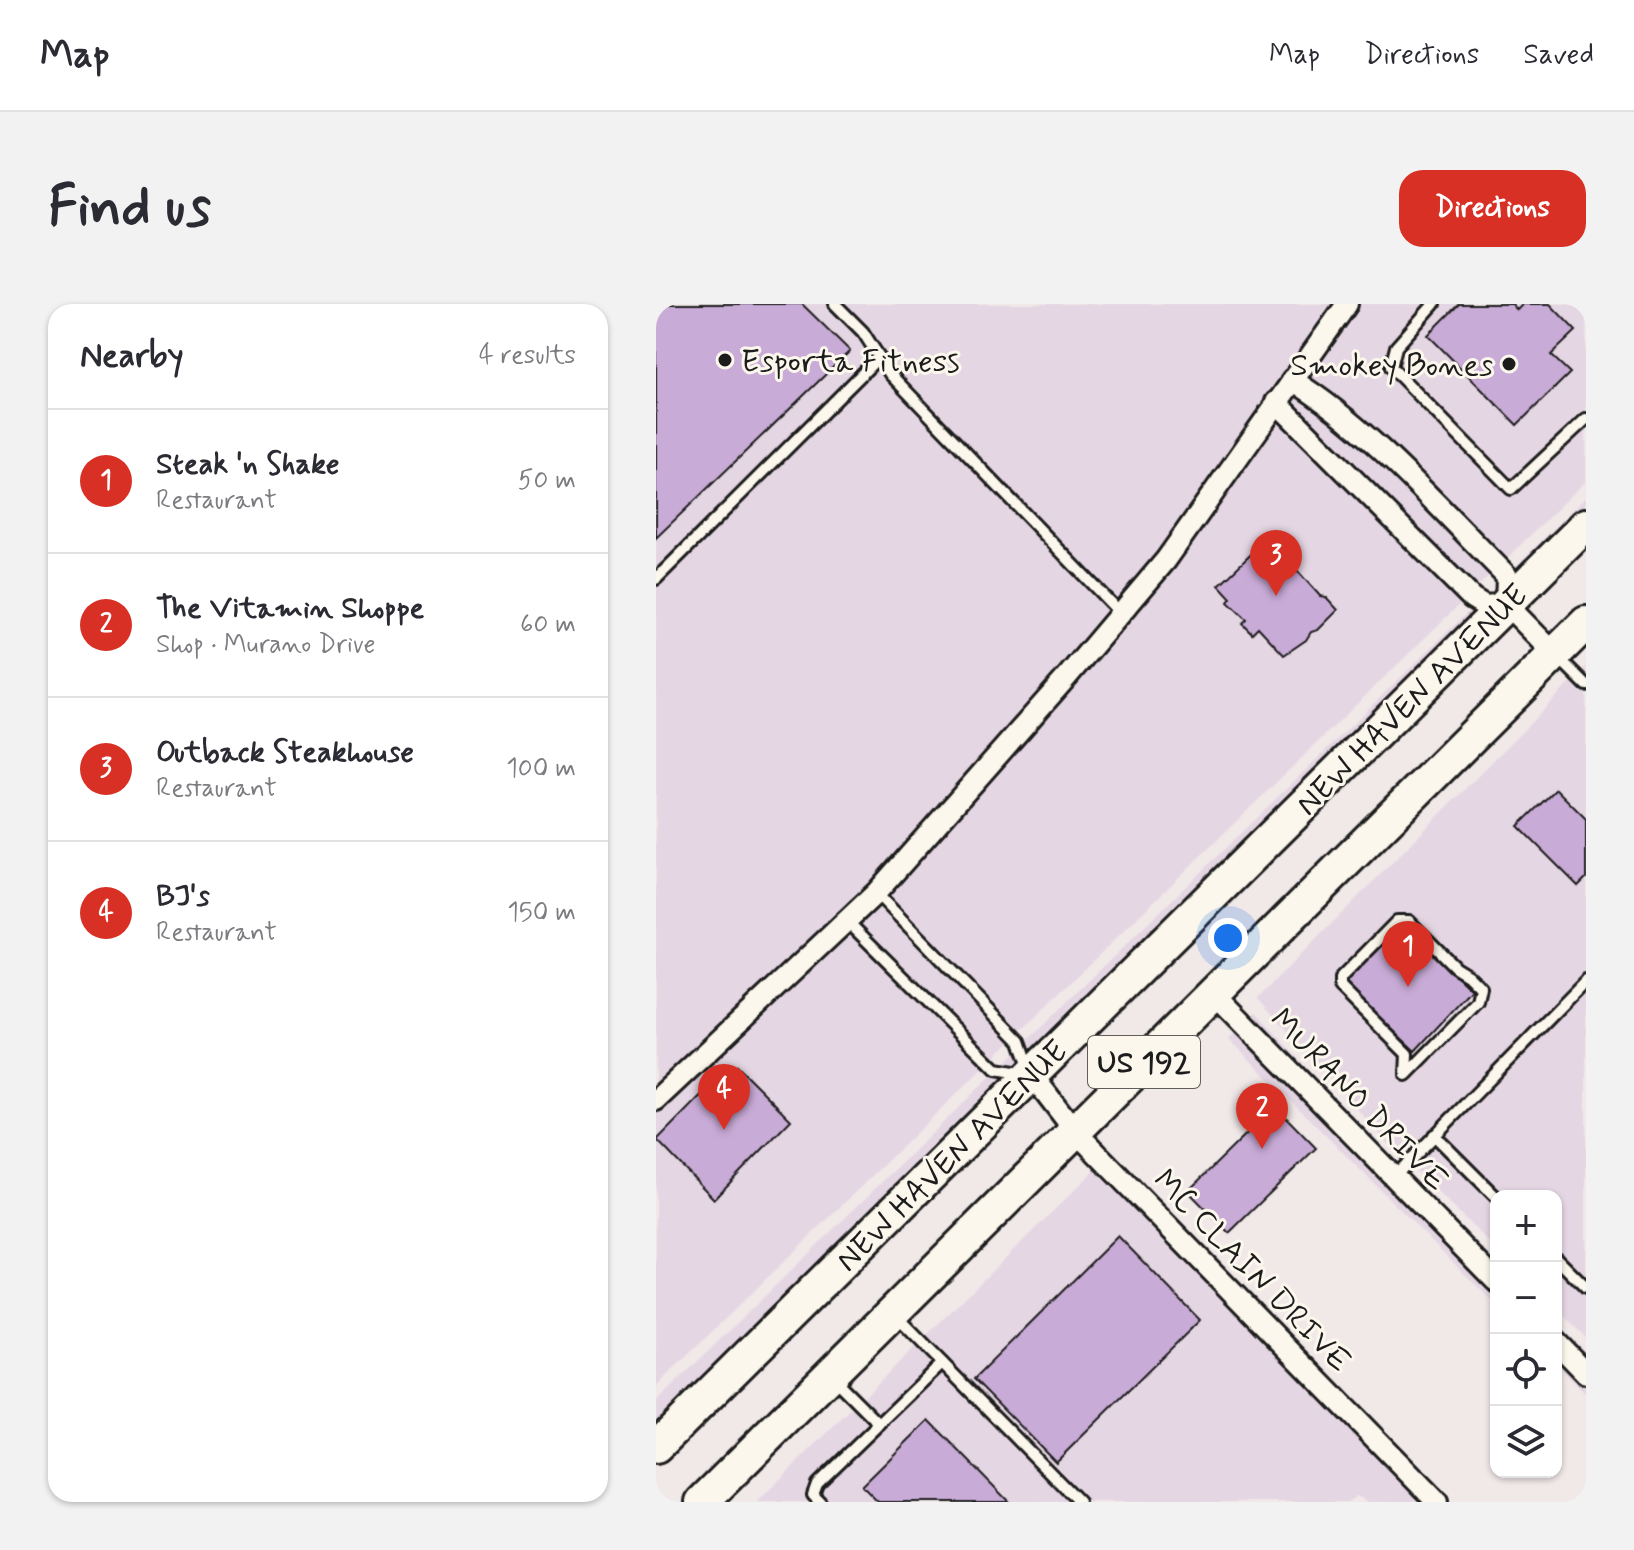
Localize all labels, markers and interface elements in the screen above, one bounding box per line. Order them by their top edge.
text: Map [40,31,110,80]
text: Map [1269,37,1320,74]
text: Directions [1364,37,1479,74]
text: Saved [1523,37,1594,74]
button: Directions [1399,170,1586,247]
text: Find us [48,172,211,245]
text: Nearby [80,334,184,379]
text: 4 results [479,339,576,373]
place label: Esporta Fitness [741,341,960,383]
place label: Smokey Bones [1290,345,1493,387]
marker: Esporta Fitness [716,351,734,369]
marker: Smokey Bones [1500,355,1518,373]
text: Steak 'n Shake [156,445,340,484]
text: 1 [100,464,112,498]
text: 50 m [518,464,576,498]
text: Restaurant [156,484,277,518]
pin: 3 [1250,530,1302,596]
street label: NEW HAVEN AVENUE [1287,575,1538,826]
text: The Vitamin Shoppe [156,589,424,628]
text: 2 [100,608,112,642]
text: 60 m [520,608,576,642]
text: Shop · Murano Drive [156,628,375,662]
text: Outback Steakhouse [156,733,414,772]
text: 3 [100,752,112,786]
text: 100 m [506,752,576,786]
text: Restaurant [156,772,277,806]
text: BJ's [156,877,210,916]
text: 4 [98,896,114,930]
text: 150 m [507,896,576,930]
text: Restaurant [156,916,277,950]
your location [1208,918,1248,958]
pin: 1 [1382,921,1434,987]
street label: MURANO DRIVE [1260,1000,1457,1201]
street label: NEW HAVEN AVENUE [827,1031,1078,1282]
road number: US 192 [1088,1036,1200,1088]
pin: 4 [698,1064,750,1130]
pin: 2 [1236,1083,1288,1149]
street label: MC CLAIN DRIVE [1143,1161,1360,1382]
map controls [1490,1190,1562,1478]
button: + [1490,1190,1562,1262]
button: − [1490,1262,1562,1334]
button: locate [1490,1334,1562,1406]
button: layers [1490,1406,1562,1478]

